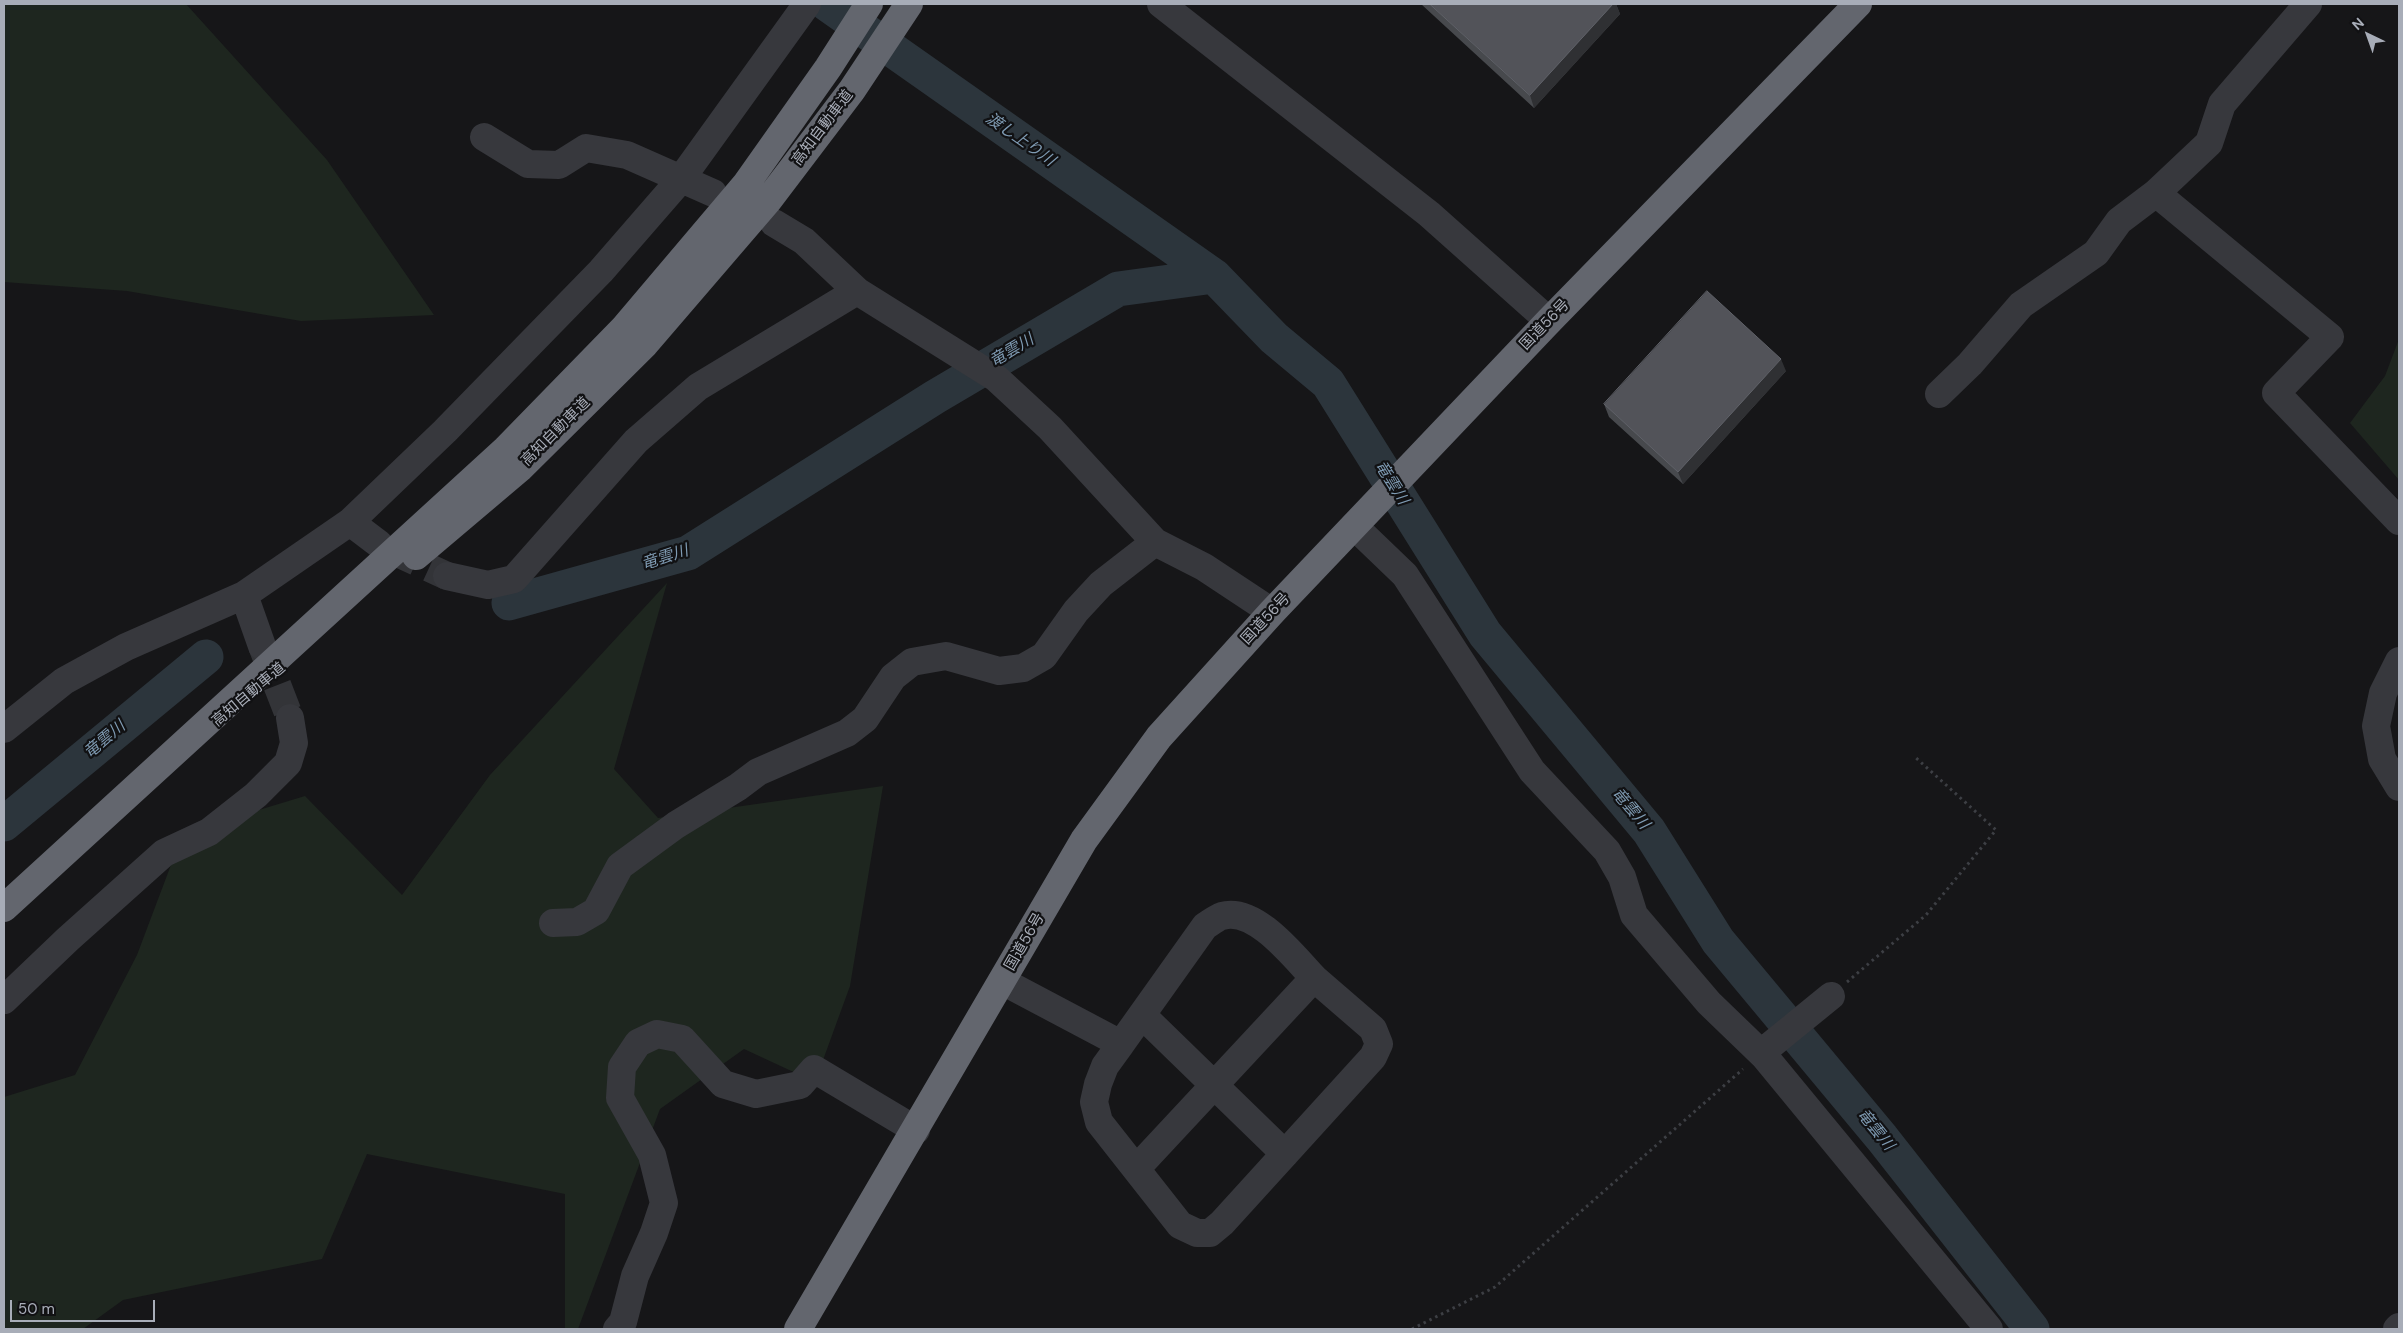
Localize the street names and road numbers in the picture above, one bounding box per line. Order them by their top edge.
street label: 高知自動車道 [789,87,857,169]
street label: 国道56号 [1516,296,1574,354]
street label: 高知自動車道 [518,394,594,470]
street label: 国道56号 [1238,590,1294,648]
street label: 高知自動車道 [209,659,289,731]
street label: 国道56号 [1001,910,1049,974]

